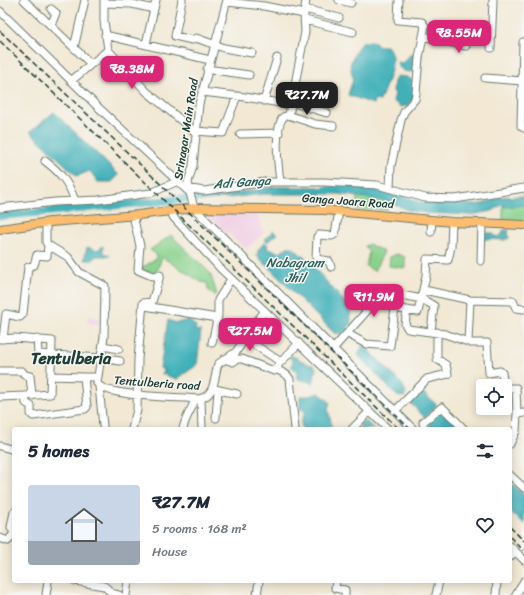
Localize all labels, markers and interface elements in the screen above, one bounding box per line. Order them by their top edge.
pin: ₹8.55M [426,20,492,54]
text: ₹8.55M [436,21,482,44]
pin: ₹8.38M [99,56,165,90]
text: ₹8.38M [110,57,154,80]
street label: Srinagar Main Road [167,76,205,181]
pin: ₹27.7M [274,82,340,116]
text: ₹27.7M [285,83,329,106]
water label: Adi Ganga [212,168,273,196]
street label: Ganga Joara Road [301,187,396,215]
water label: Nabagram Jhil [266,251,326,289]
pin: ₹11.9M [341,284,407,318]
text: ₹11.9M [354,285,394,308]
pin: ₹27.5M [217,318,283,352]
text: ₹27.5M [228,319,272,342]
district label: Tentulberia [31,344,112,373]
street label: Tentulberia road [113,369,202,397]
map controls [476,379,512,415]
button: locate [476,379,512,415]
text: 5 homes [28,436,89,466]
icon: filters [474,440,496,462]
text: ₹27.7M [152,487,210,517]
icon: home [60,501,108,549]
icon: heart [474,514,496,536]
text: 5 rooms · 168 m² [152,517,247,540]
text: House [152,540,187,563]

